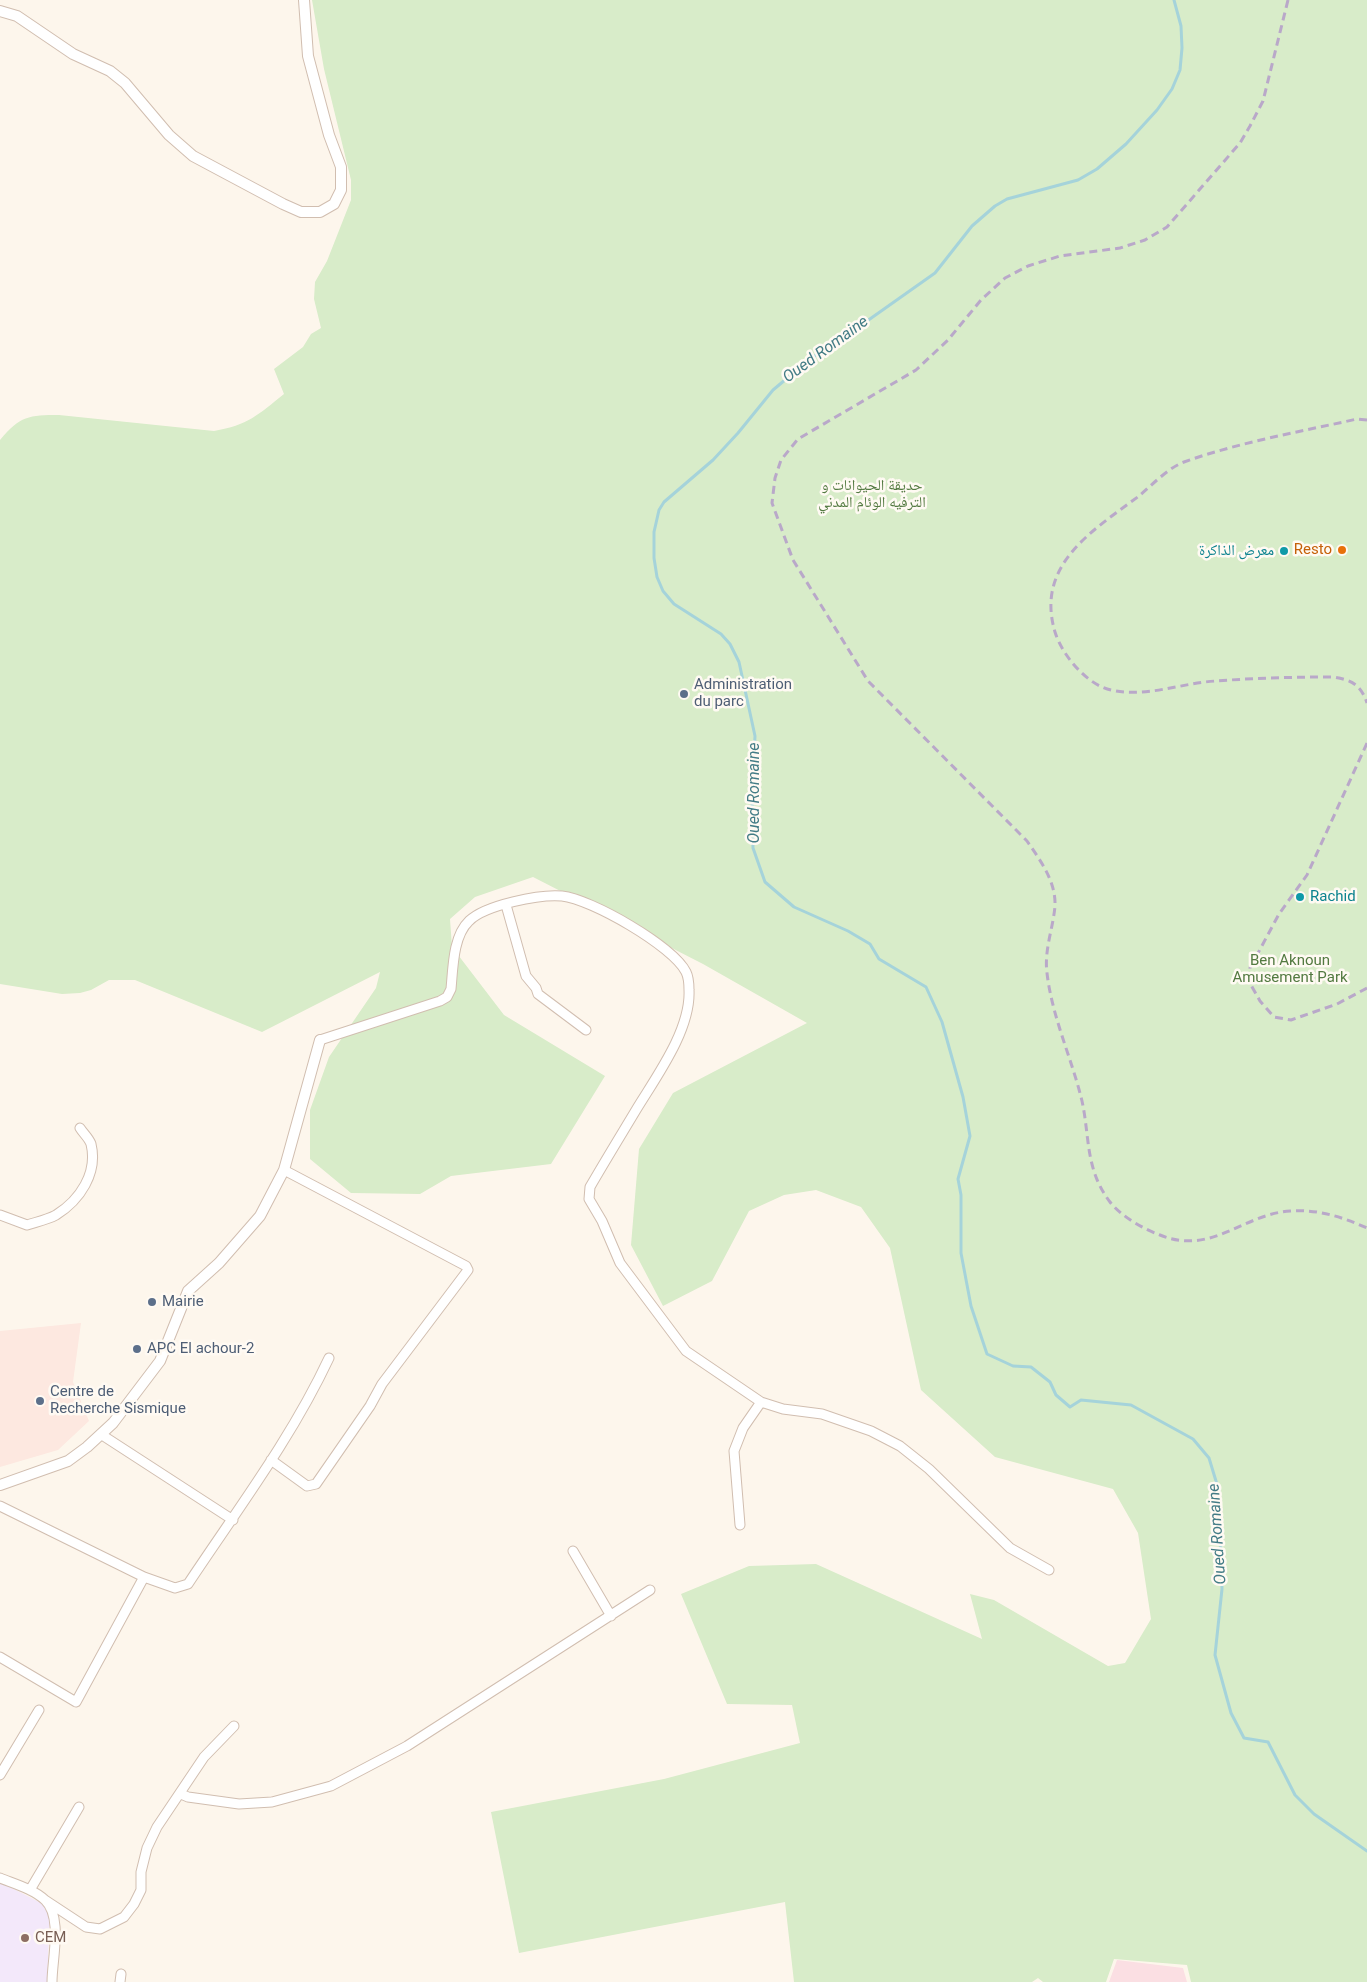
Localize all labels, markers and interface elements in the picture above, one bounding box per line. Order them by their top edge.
water label: Oued Romaine [779,312,873,388]
park label: حديقة الحيوانات و الترفيه الوئام المدني [818,477,926,512]
place label: Resto [1294,541,1332,559]
place label: معرض الذاكرة [1199,542,1274,560]
marker: Resto [1336,544,1348,556]
marker: معرض الذاكرة [1278,545,1290,557]
place label: Administration du parc [694,676,792,711]
marker: Administration du parc [678,688,690,700]
water label: Oued Romaine [745,742,765,844]
place label: Rachid [1310,888,1356,906]
marker: Rachid [1294,891,1306,903]
park label: Ben Aknoun Amusement Park [1232,952,1348,987]
place label: Mairie [162,1293,204,1311]
marker: Mairie [146,1296,158,1308]
place label: APC El achour-2 [147,1340,254,1358]
marker: APC El achour-2 [131,1343,143,1355]
place label: Centre de Recherche Sismique [50,1383,186,1418]
marker: Centre de Recherche Sismique [34,1395,46,1407]
water label: Oued Romaine [1205,1483,1231,1585]
place label: CEM [35,1929,66,1947]
marker: CEM [19,1932,31,1944]

